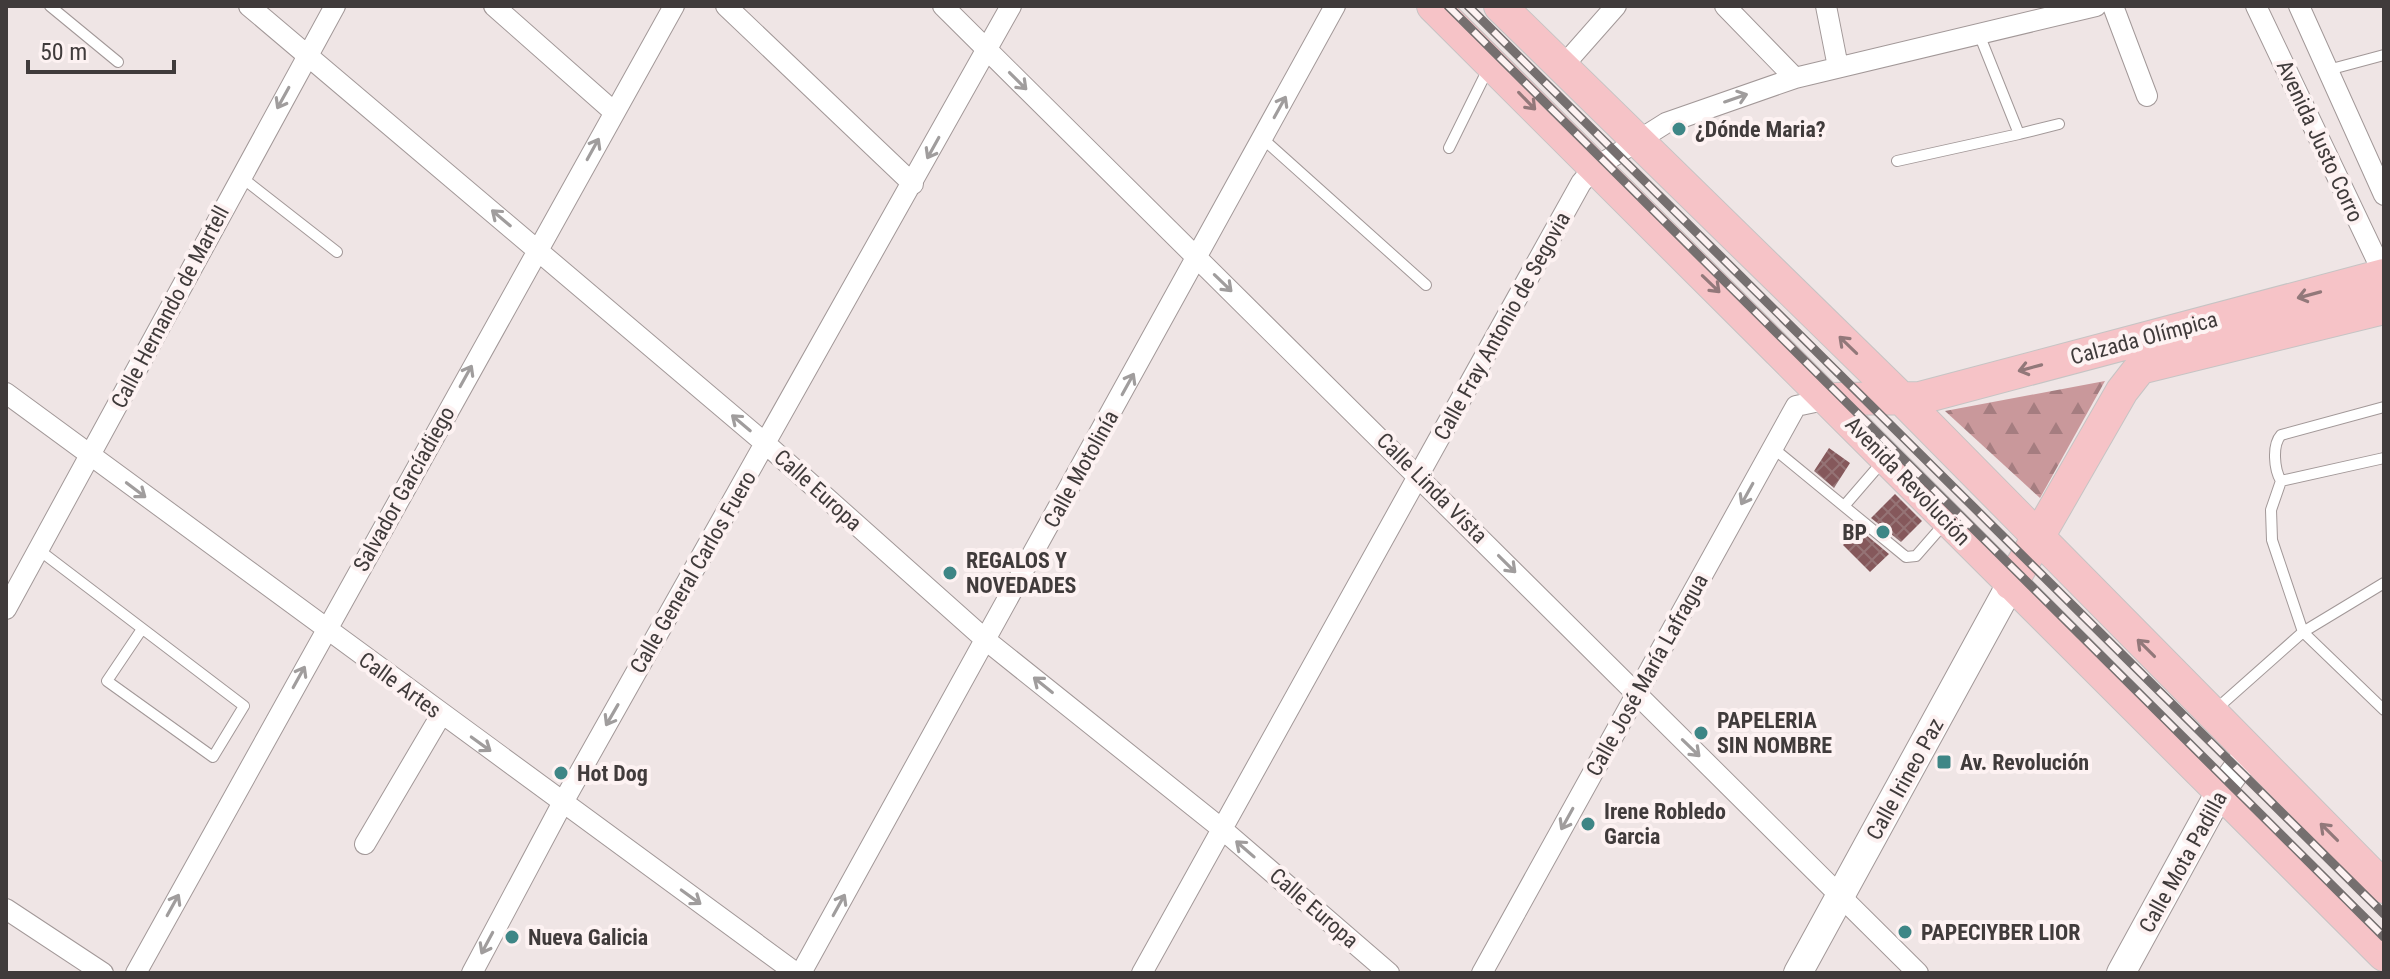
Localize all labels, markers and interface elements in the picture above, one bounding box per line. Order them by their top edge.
scale bar [28,24,174,74]
text: 50 m [40,38,87,66]
street label: Avenida Justo Corro [2272,56,2368,226]
one-way arrow [1008,71,1027,90]
one-way arrow [275,86,291,110]
one-way arrow [1723,90,1748,105]
one-way arrow [1517,91,1536,110]
one-way arrow [1272,95,1288,119]
place label: ¿Dónde Maria? [1695,117,1826,142]
marker: ¿Dónde Maria? [1670,120,1688,138]
one-way arrow [925,136,941,159]
one-way arrow [586,138,601,162]
street label: Calle Hernando de Martell [106,202,234,412]
street label: Calle Fray Antonio de Segovia [1429,208,1575,444]
one-way arrow [491,209,511,227]
one-way arrow [1213,274,1233,293]
one-way arrow [1701,275,1721,294]
one-way arrow [2296,288,2322,303]
street label: Calzada Olímpica [2068,306,2220,370]
one-way arrow [1839,336,1858,355]
one-way arrow [2018,362,2044,377]
one-way arrow [459,365,474,389]
one-way arrow [1121,372,1136,396]
street label: Salvador Garcíadiego [348,402,460,576]
street label: Calle Motolinía [1039,406,1123,532]
street label: Avenida Revolución [1840,412,1976,550]
one-way arrow [732,414,752,432]
street label: Calle Linda Vista [1372,428,1492,548]
street label: Calle Europa [769,444,867,536]
street label: Calle General Carlos Fuero [625,466,761,678]
one-way arrow [125,481,146,498]
one-way arrow [1739,482,1755,505]
place label: BP [1842,520,1867,545]
marker: BP [1874,523,1892,541]
place label: REGALOS Y NOVEDADES [966,548,1077,598]
one-way arrow [1498,554,1517,574]
marker: REGALOS Y NOVEDADES [941,564,959,582]
street label: Calle José María Lafragua [1581,570,1713,780]
one-way arrow [2136,638,2155,658]
street label: Calle Artes [354,647,446,723]
one-way arrow [292,666,307,690]
one-way arrow [1033,677,1054,694]
one-way arrow [604,703,619,727]
place label: PAPELERIA SIN NOMBRE [1717,708,1832,758]
street label: Calle Irineo Paz [1861,714,1949,844]
marker: PAPELERIA SIN NOMBRE [1692,724,1710,742]
one-way arrow [469,736,491,752]
one-way arrow [1681,739,1701,758]
place label: Av. Revolución [1960,750,2089,775]
marker: Av. Revolución [1935,753,1953,771]
place label: Hot Dog [577,761,648,786]
marker: Hot Dog [552,764,570,782]
street label: Calle Mota Padilla [2134,787,2232,937]
place label: Irene Robledo Garcia [1604,799,1726,849]
one-way arrow [1559,807,1574,831]
marker: Irene Robledo Garcia [1579,815,1597,833]
one-way arrow [2320,823,2339,842]
one-way arrow [1236,840,1256,858]
street label: Calle Europa [1265,863,1363,953]
one-way arrow [679,889,701,905]
one-way arrow [166,894,182,917]
one-way arrow [831,894,847,917]
place label: PAPECIYBER LIOR [1921,920,2080,945]
marker: PAPECIYBER LIOR [1896,923,1914,941]
place label: Nueva Galicia [528,925,648,950]
marker: Nueva Galicia [503,928,521,946]
one-way arrow [479,931,495,955]

